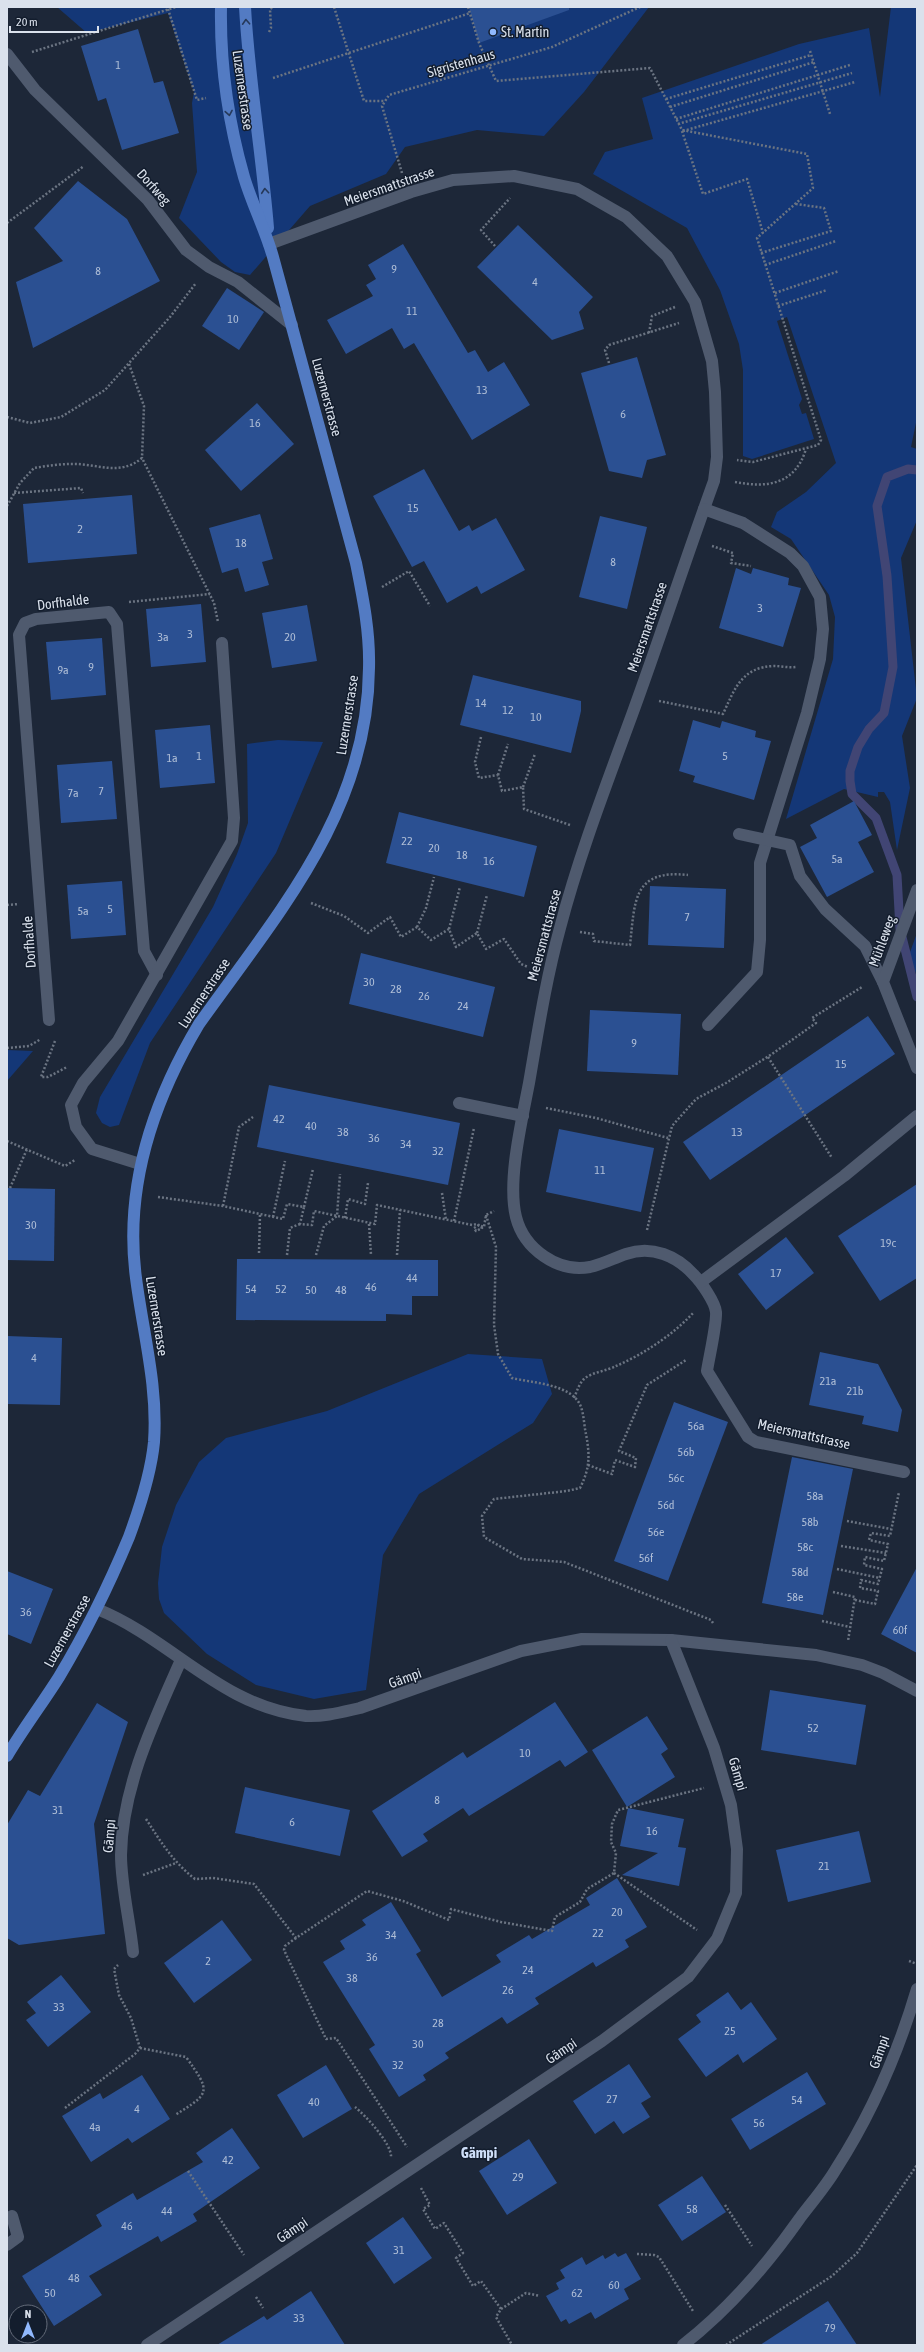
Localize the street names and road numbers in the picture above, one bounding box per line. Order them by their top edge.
street label: Sigristenhaus [425,46,497,80]
street label: Luzernerstrasse [229,49,257,131]
street label: Meiersmattstrasse [342,163,436,209]
street label: Dorfweg [134,166,174,208]
street label: Luzernerstrasse [309,356,345,438]
street label: Meiersmattstrasse [624,580,670,674]
street label: Dorfhalde [36,591,90,613]
street label: Luzernerstrasse [333,674,361,756]
street label: Meiersmattstrasse [524,887,564,983]
street label: Mühleweg [865,913,899,969]
street label: Dorfhalde [19,915,39,969]
street label: Luzernerstrasse [175,955,233,1031]
street label: Luzernerstrasse [143,1275,171,1357]
street label: Meiersmattstrasse [756,1416,852,1452]
street label: Luzernerstrasse [41,1592,93,1670]
street label: Gämpi [386,1665,424,1691]
street label: Gämpi [726,1756,750,1792]
street label: Gämpi [100,1818,118,1854]
street label: Gämpi [866,2033,892,2071]
street label: Gämpi [542,2035,580,2067]
street label: Gämpi [273,2214,311,2246]

